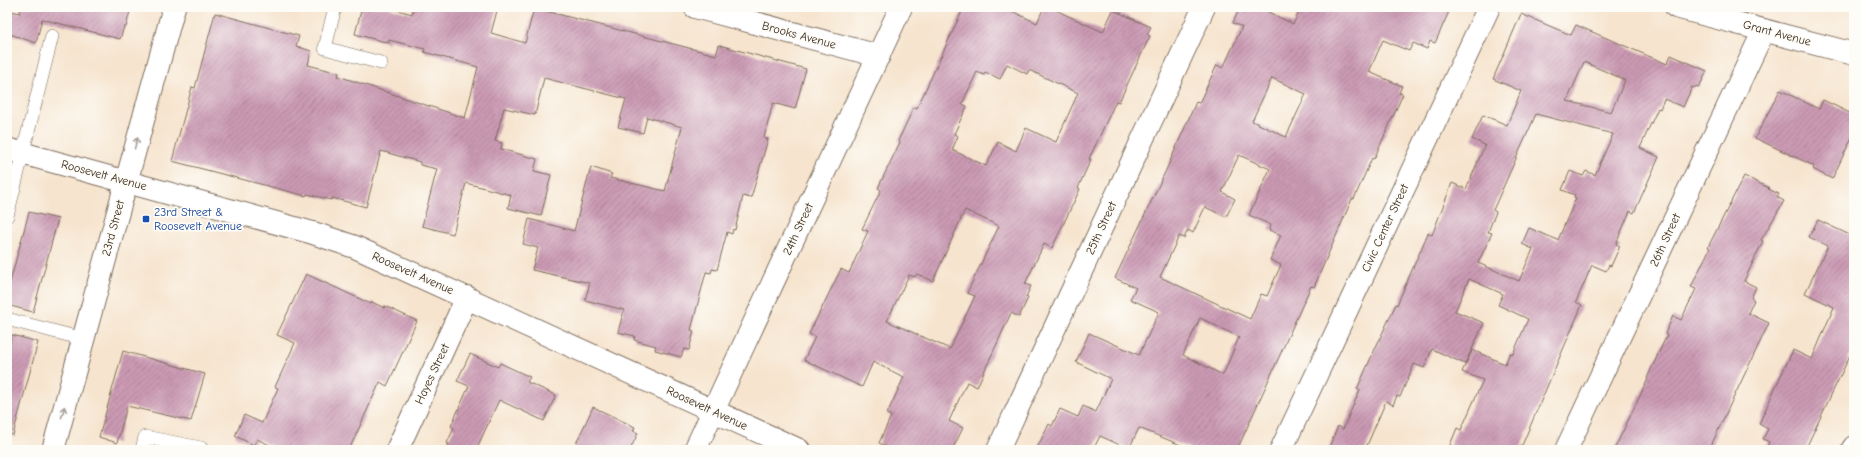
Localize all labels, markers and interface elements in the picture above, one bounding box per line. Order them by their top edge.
street label: Grant Avenue [1741,17,1813,49]
street label: Brooks Avenue [760,18,838,52]
one-way arrow [133,137,140,150]
street label: Roosevelt Avenue [60,157,148,193]
street label: Civic Center Street [1358,181,1412,274]
street label: 23rd Street [99,198,127,257]
street label: 25th Street [1083,199,1120,257]
street label: 24th Street [780,200,816,257]
place label: 23rd Street & Roosevelt Avenue [154,205,242,233]
street label: 26th Street [1647,211,1684,269]
marker: 23rd Street & Roosevelt Avenue [141,214,151,224]
street label: Roosevelt Avenue [370,249,456,297]
street label: Hayes Street [412,341,452,406]
street label: Roosevelt Avenue [664,383,750,433]
one-way arrow [60,406,67,419]

